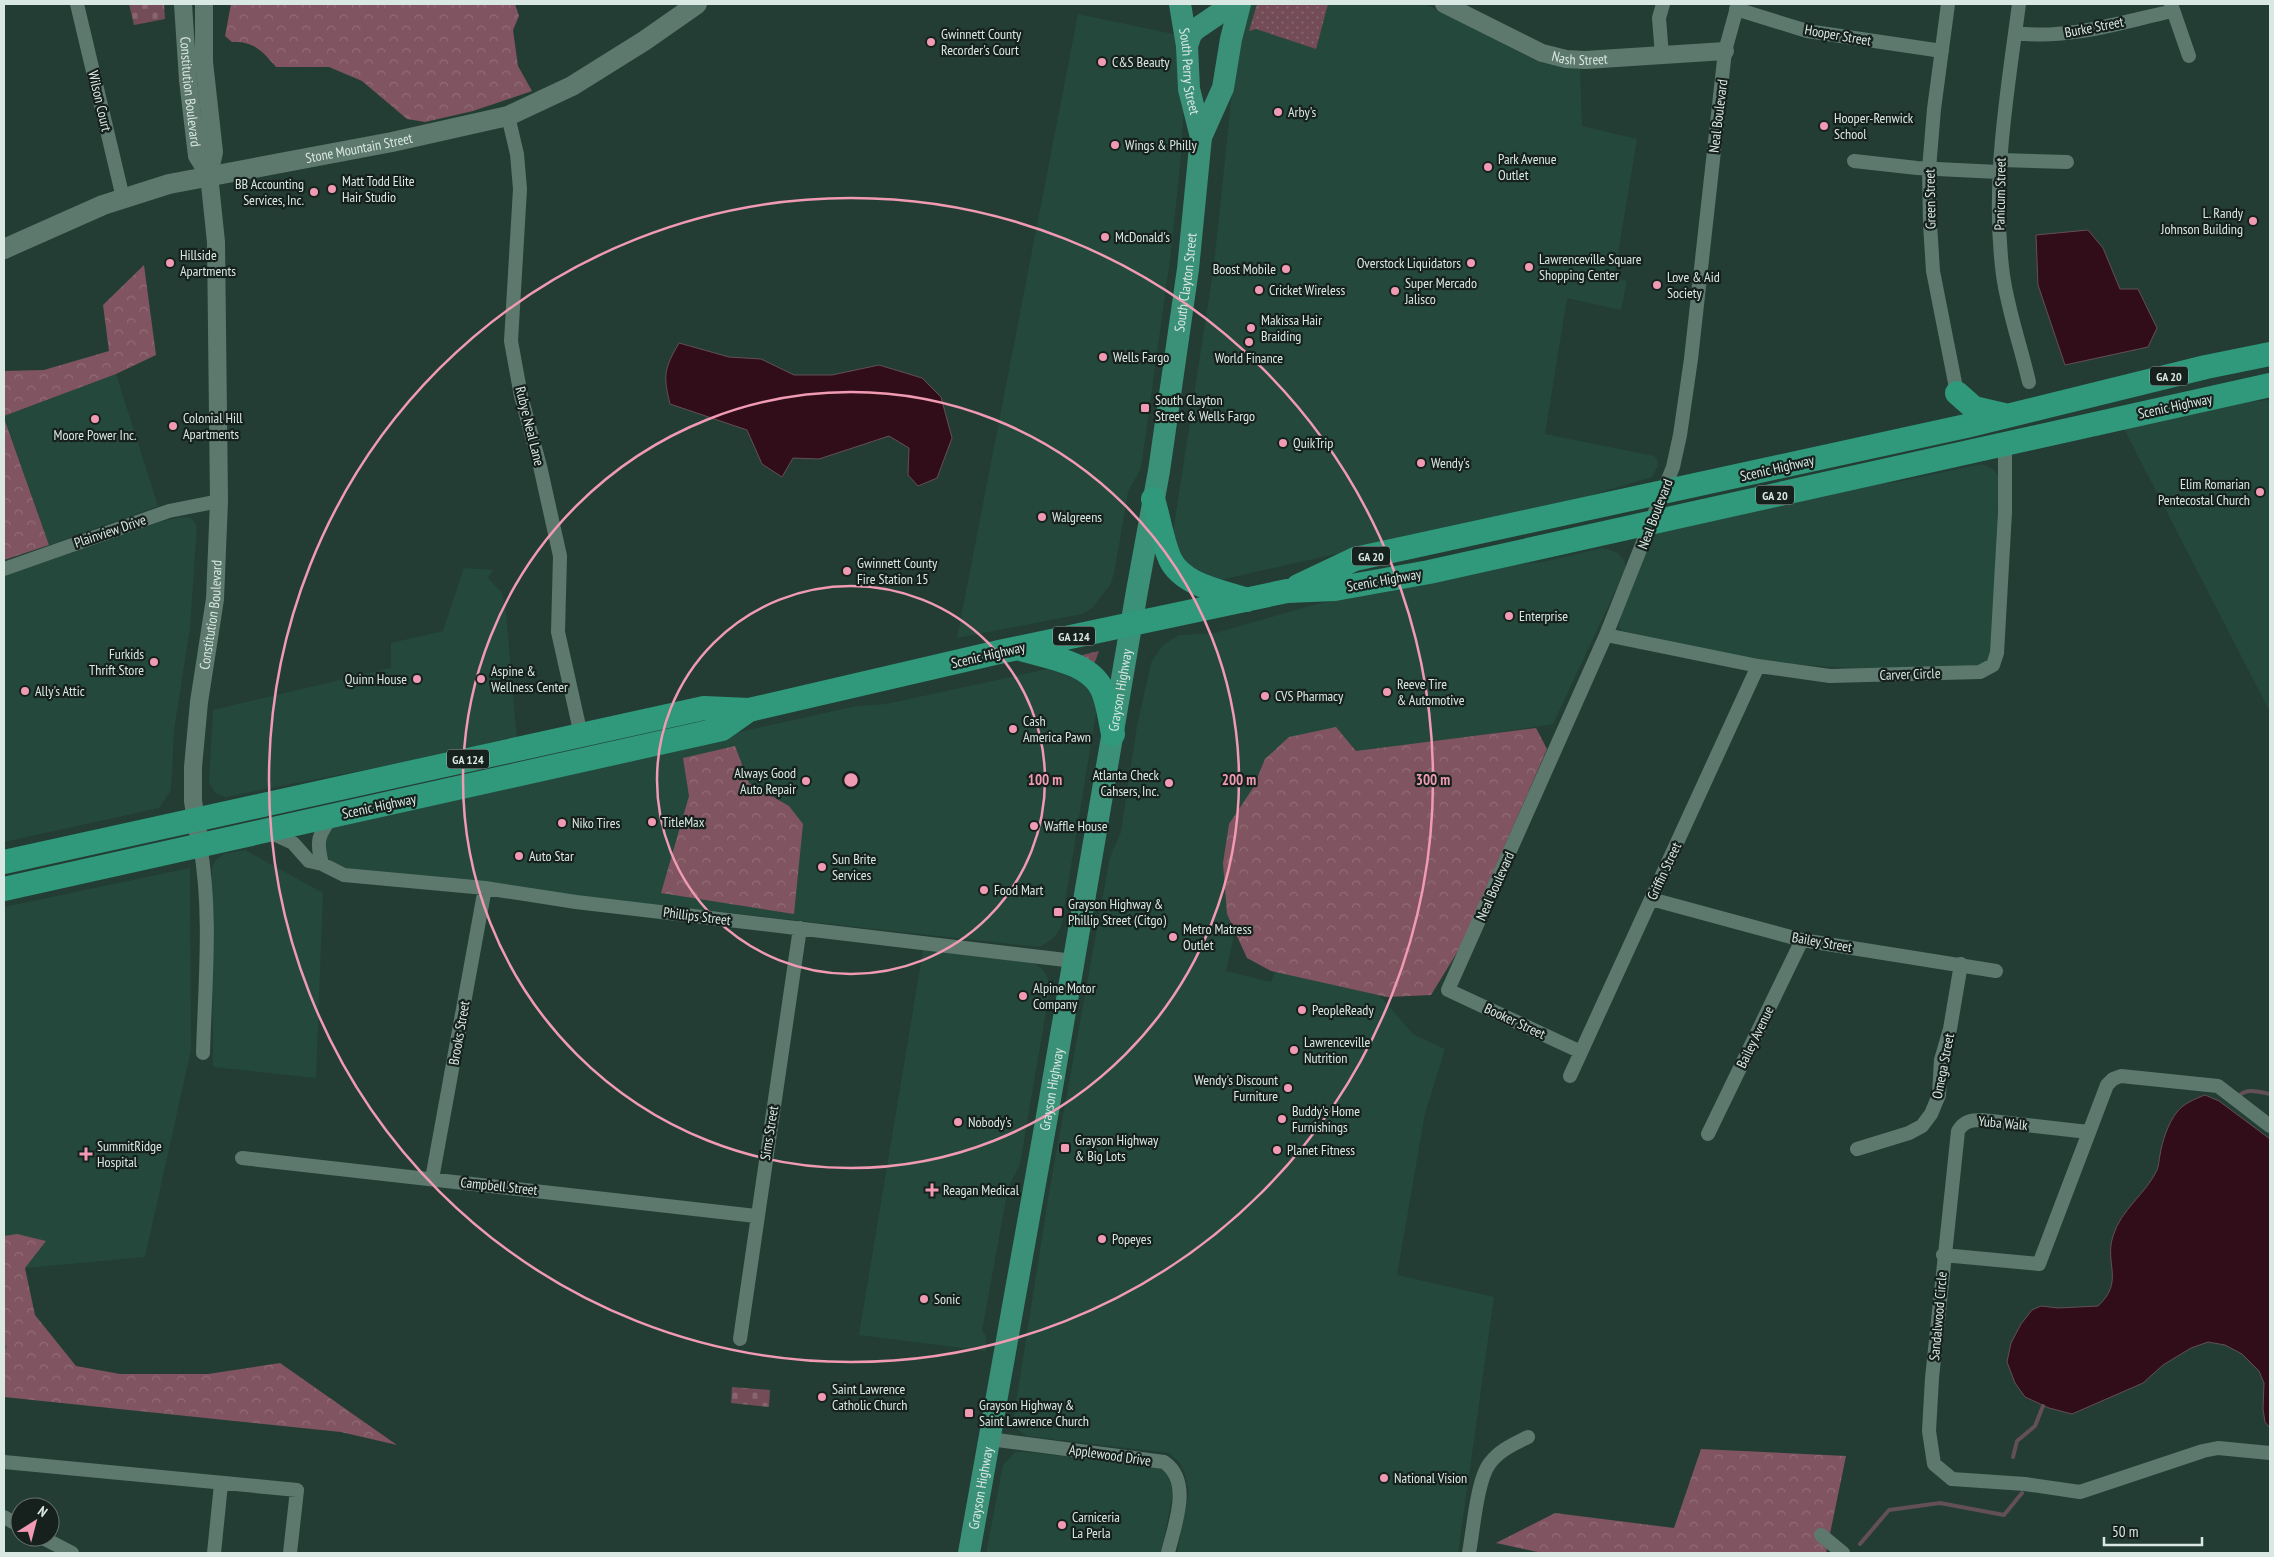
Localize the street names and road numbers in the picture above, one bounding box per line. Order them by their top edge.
street label: Burke Street [2063,12,2125,42]
street label: Hooper Street [1803,20,1873,50]
street label: South Perry Street [1175,26,1204,117]
street label: Constitution Boulevard [176,36,205,148]
street label: Nash Street [1550,47,1608,69]
street label: Wilson Court [84,69,116,133]
street label: Neal Boulevard [1705,78,1731,154]
street label: Stone Mountain Street [304,129,414,167]
street label: Panicum Street [1990,157,2010,231]
street label: Green Street [1920,169,1940,229]
street label: South Clayton Street [1170,232,1201,333]
road number: GA 20 [2150,366,2188,386]
street label: Rubye Neal Lane [511,385,549,468]
street label: Scenic Highway [2136,389,2214,423]
street label: Scenic Highway [1738,451,1816,485]
street label: Neal Boulevard [1633,476,1677,552]
road number: GA 20 [1756,486,1794,504]
street label: Plainview Drive [72,510,149,552]
road number: GA 20 [1352,546,1390,566]
street label: Constitution Boulevard [195,560,226,671]
street label: Scenic Highway [1345,564,1423,595]
road number: GA 124 [1053,626,1095,646]
street label: Scenic Highway [949,638,1027,672]
street label: Grayson Highway [1104,647,1136,733]
street label: Carver Circle [1879,664,1941,684]
road number: GA 124 [447,750,489,769]
street label: Scenic Highway [340,789,418,823]
street label: Griffin Street [1643,839,1685,903]
street label: Neal Boulevard [1472,849,1518,923]
street label: Phillips Street [662,903,732,929]
street label: Bailey Street [1790,928,1854,956]
street label: Brooks Street [445,999,474,1066]
street label: Booker Street [1481,999,1549,1043]
street label: Bailey Avenue [1732,1003,1778,1071]
street label: Omega Street [1928,1032,1958,1100]
street label: Grayson Highway [1036,1046,1068,1132]
street label: Sims Street [756,1104,782,1161]
street label: Yuba Walk [1978,1112,2029,1134]
street label: Campbell Street [460,1173,539,1199]
street label: Sandalwood Circle [1925,1271,1951,1361]
street label: Applewood Drive [1068,1440,1152,1470]
street label: Grayson Highway [964,1445,997,1531]

